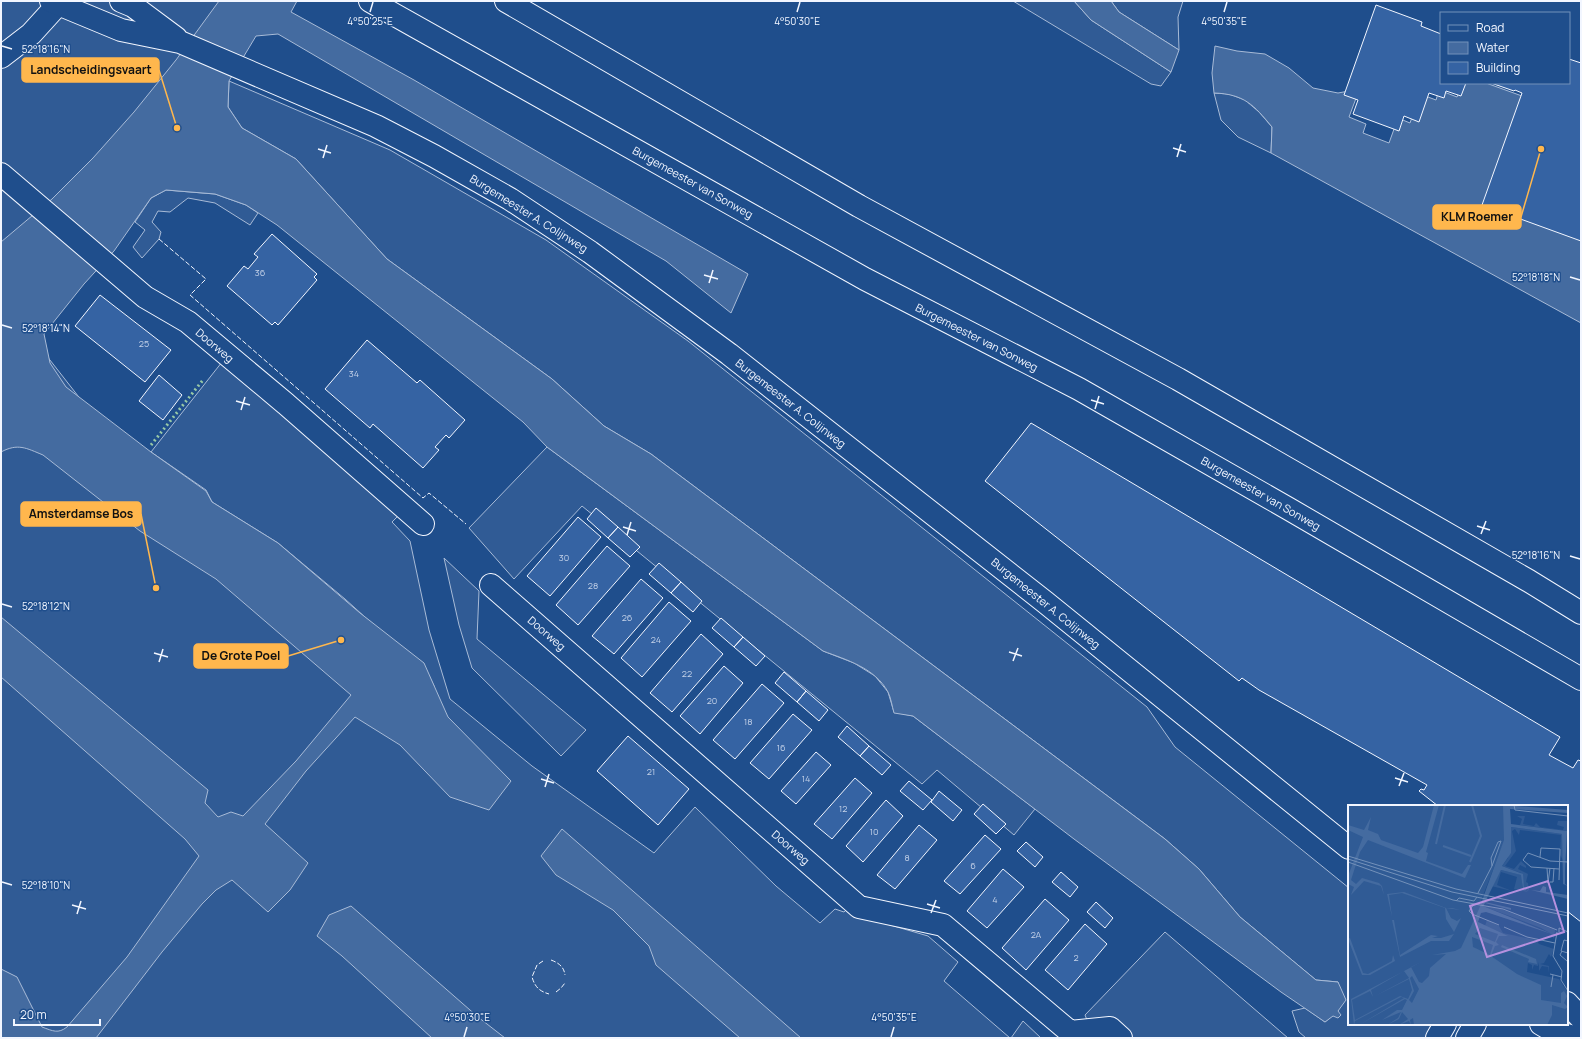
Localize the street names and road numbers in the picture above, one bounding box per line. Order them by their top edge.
street label: Burgemeester van Sonweg [630,143,756,221]
street label: Burgemeester A. Colijnweg [467,170,591,256]
street label: Burgemeester van Sonweg [913,300,1041,374]
street label: Doorweg [193,325,237,365]
street label: Burgemeester A. Colijnweg [733,355,849,451]
street label: Burgemeester van Sonweg [1199,453,1323,533]
street label: Burgemeester A. Colijnweg [988,554,1104,652]
street label: Doorweg [525,612,569,654]
street label: Doorweg [769,826,813,868]

